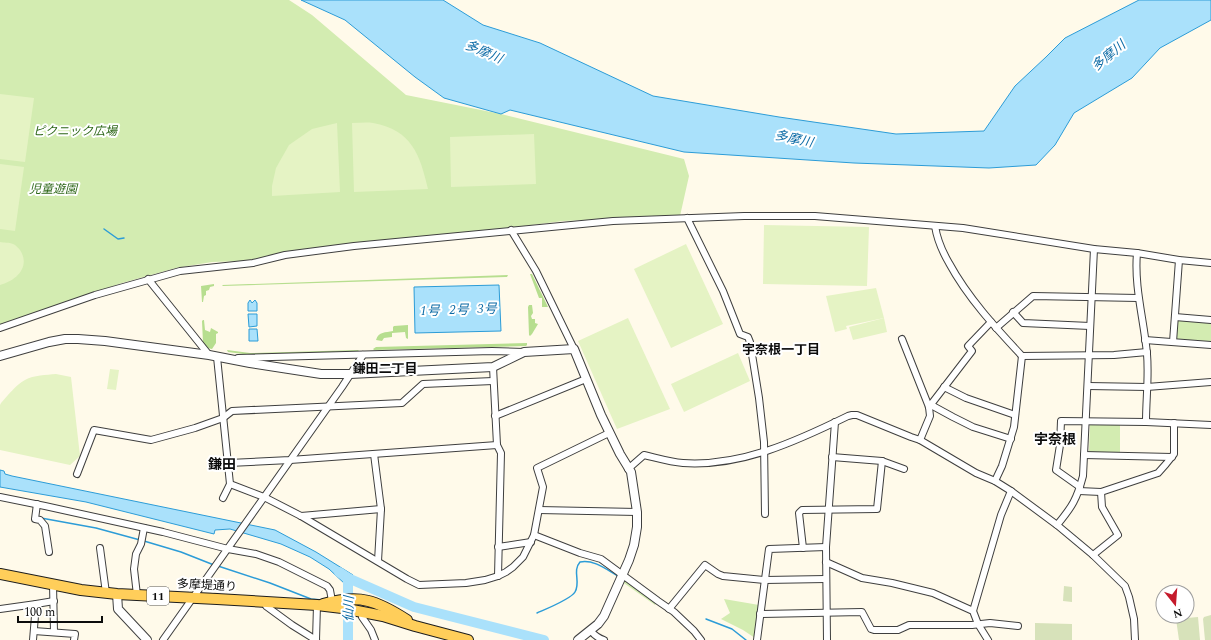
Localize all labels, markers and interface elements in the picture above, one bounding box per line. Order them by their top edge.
water label: 多摩川 [1087,34,1132,76]
water label: 多摩川 [462,35,507,70]
park label: ピクニック広場 [33,122,119,141]
water label: 多摩川 [773,125,817,153]
park label: 児童遊園 [29,180,79,199]
water label: 3号 [477,299,498,319]
water label: 2号 [448,300,470,320]
water label: 1号 [420,301,441,321]
district label: 宇奈根一丁目 [742,340,820,360]
district label: 鎌田二丁目 [352,359,418,379]
district label: 宇奈根 [1034,429,1076,450]
district label: 鎌田 [208,454,236,475]
street label: 多摩堤通り [177,574,237,597]
north arrow [1155,584,1195,624]
road number: 11 [147,587,169,605]
water label: 仙川 [339,594,359,622]
scale bar [18,598,102,624]
text: 100 m [24,603,55,622]
text: N [1171,604,1185,623]

